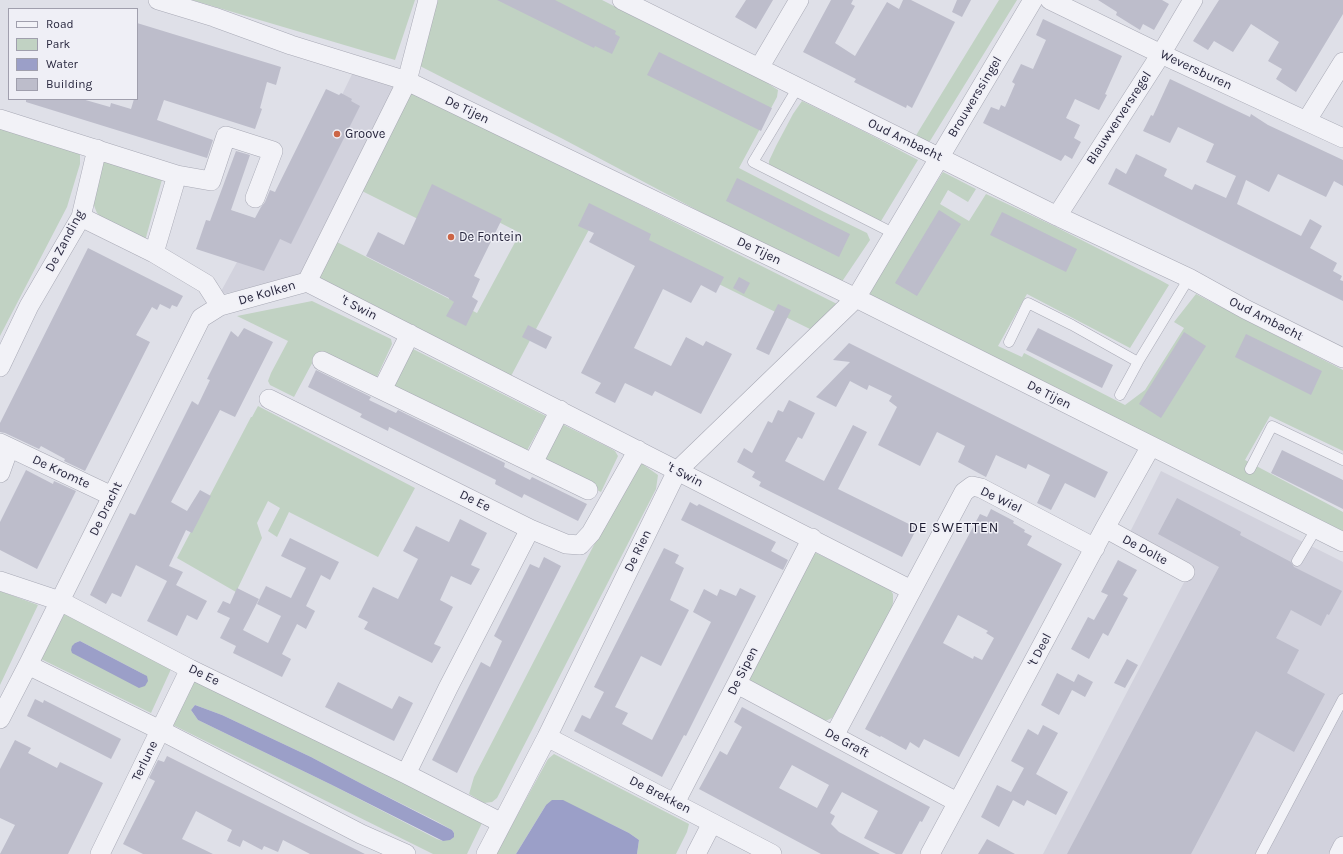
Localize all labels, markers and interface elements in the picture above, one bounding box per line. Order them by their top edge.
legend [8,8,138,100]
text: Road [46,17,74,31]
text: Park [46,37,70,51]
street label: Weversburen [1158,47,1234,93]
street label: Brouwerssingel [945,54,1005,140]
text: Water [46,57,78,71]
street label: Blauwverversregel [1083,69,1155,167]
text: Building [46,77,92,91]
street label: De Tijen [442,93,492,127]
street label: Oud Ambacht [865,115,945,165]
place label: Groove [345,126,385,142]
marker: Groove [332,129,342,139]
street label: De Zanding [42,207,88,275]
place label: De Fontein [459,229,522,245]
marker: De Fontein [446,232,456,242]
street label: De Tijen [734,234,784,268]
street label: De Kolken [237,277,297,309]
street label: 't Swin [338,292,380,324]
street label: Oud Ambacht [1226,294,1306,344]
street label: De Tijen [1024,377,1074,413]
street label: De Kromte [30,452,92,492]
street label: 't Swin [664,459,706,491]
street label: De Dracht [86,479,126,539]
street label: De Wiel [978,483,1024,517]
street label: De Ee [457,487,493,515]
district label: DE SWETTEN [909,520,999,536]
street label: De Rien [621,527,655,575]
street label: De Dolte [1120,532,1170,568]
street label: 't Deel [1025,631,1055,669]
street label: De Sipen [724,644,762,698]
street label: De Ee [186,661,222,689]
street label: De Graft [822,725,872,761]
street label: Terlune [129,738,161,784]
street label: De Brekken [627,773,693,817]

